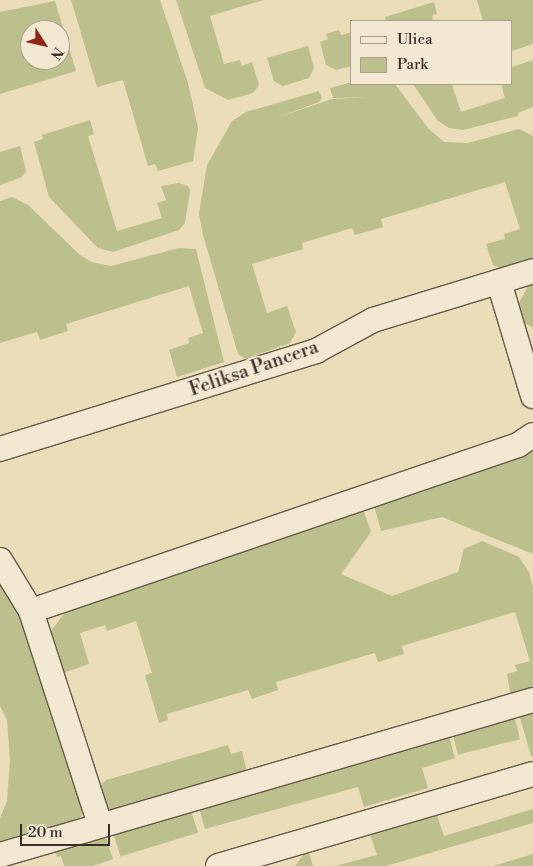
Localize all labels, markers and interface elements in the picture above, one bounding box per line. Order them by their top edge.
north arrow [20,20,70,70]
legend [350,20,513,85]
text: Ulica [397,30,433,49]
text: N [46,43,67,63]
text: Park [397,55,428,74]
street label: Feliksa Pancera [186,336,322,402]
scale bar [22,814,112,846]
text: 20 m [28,823,63,842]

